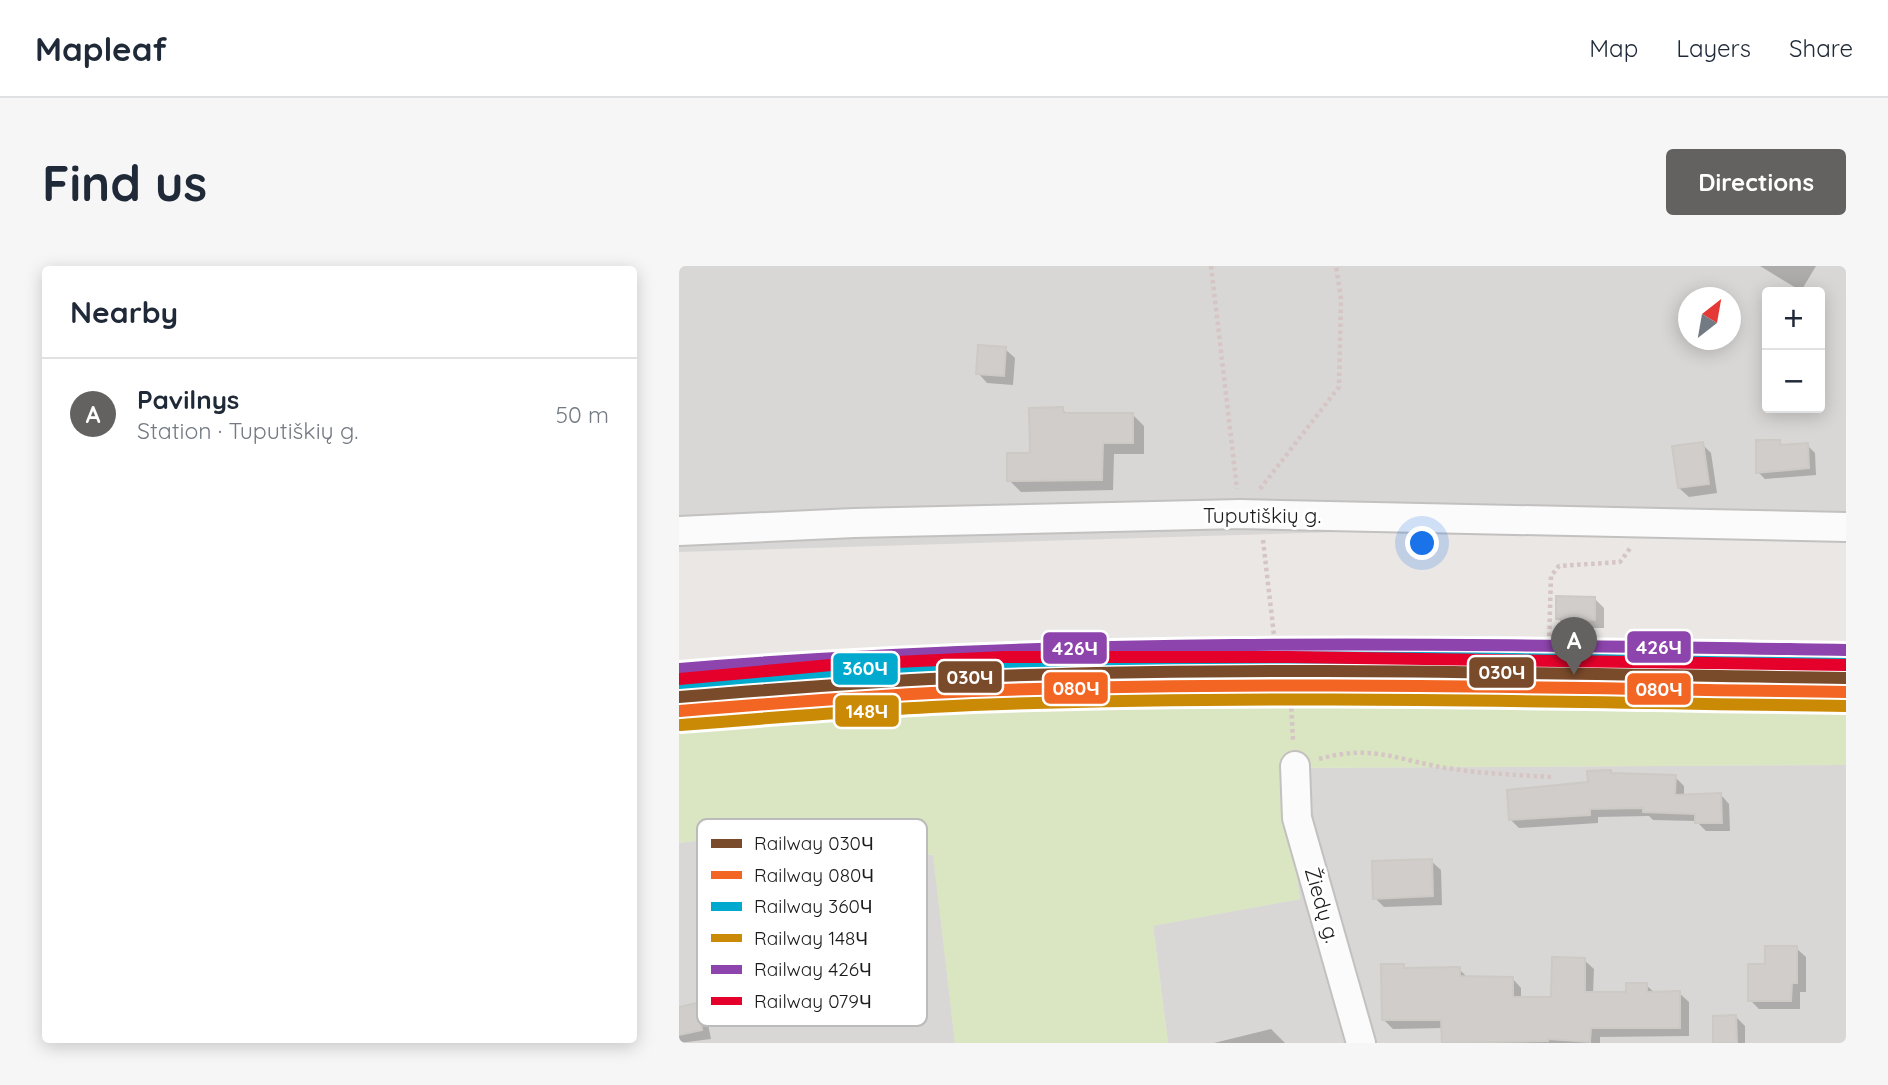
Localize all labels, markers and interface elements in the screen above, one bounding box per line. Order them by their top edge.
text: Mapleaf [35,28,167,69]
text: Map [1589,33,1638,63]
text: Layers [1676,33,1751,63]
text: Share [1789,33,1853,63]
button: Directions [1666,149,1846,215]
text: Find us [42,152,207,213]
north arrow [1678,287,1741,350]
map controls [1762,287,1825,413]
button: + [1762,287,1825,350]
text: Nearby [70,293,178,331]
button: − [1762,350,1825,413]
text: Pavilnys [137,383,239,416]
text: A [86,400,100,429]
text: 50 m [556,400,609,429]
text: Station · Tuputiškių g. [137,416,358,445]
street label: Tuputiškių g. [1203,502,1321,528]
your location [1405,526,1439,560]
pin: A [1551,617,1597,675]
line badge: 426Ч [1626,630,1692,664]
line badge: 426Ч [1042,631,1108,665]
text: 426Ч [1636,635,1682,659]
text: 426Ч [1052,636,1098,660]
line badge: 360Ч [832,652,899,686]
text: 360Ч [842,656,888,680]
line badge: 030Ч [1468,656,1535,689]
line badge: 030Ч [937,660,1003,694]
text: 030Ч [1479,660,1525,684]
text: 030Ч [947,665,993,689]
line badge: 080Ч [1043,671,1109,705]
line badge: 080Ч [1626,672,1692,706]
text: 080Ч [1052,676,1100,700]
text: 080Ч [1635,677,1683,701]
line badge: 148Ч [834,694,900,728]
text: 148Ч [846,699,888,723]
legend [697,819,927,1026]
text: Railway 030Ч [754,831,874,855]
text: Railway 080Ч [754,863,874,887]
street label: Žiedų g. [1300,864,1346,946]
text: Railway 360Ч [754,894,872,918]
text: Railway 148Ч [754,926,868,950]
text: Railway 426Ч [754,957,872,981]
text: Railway 079Ч [754,989,872,1013]

